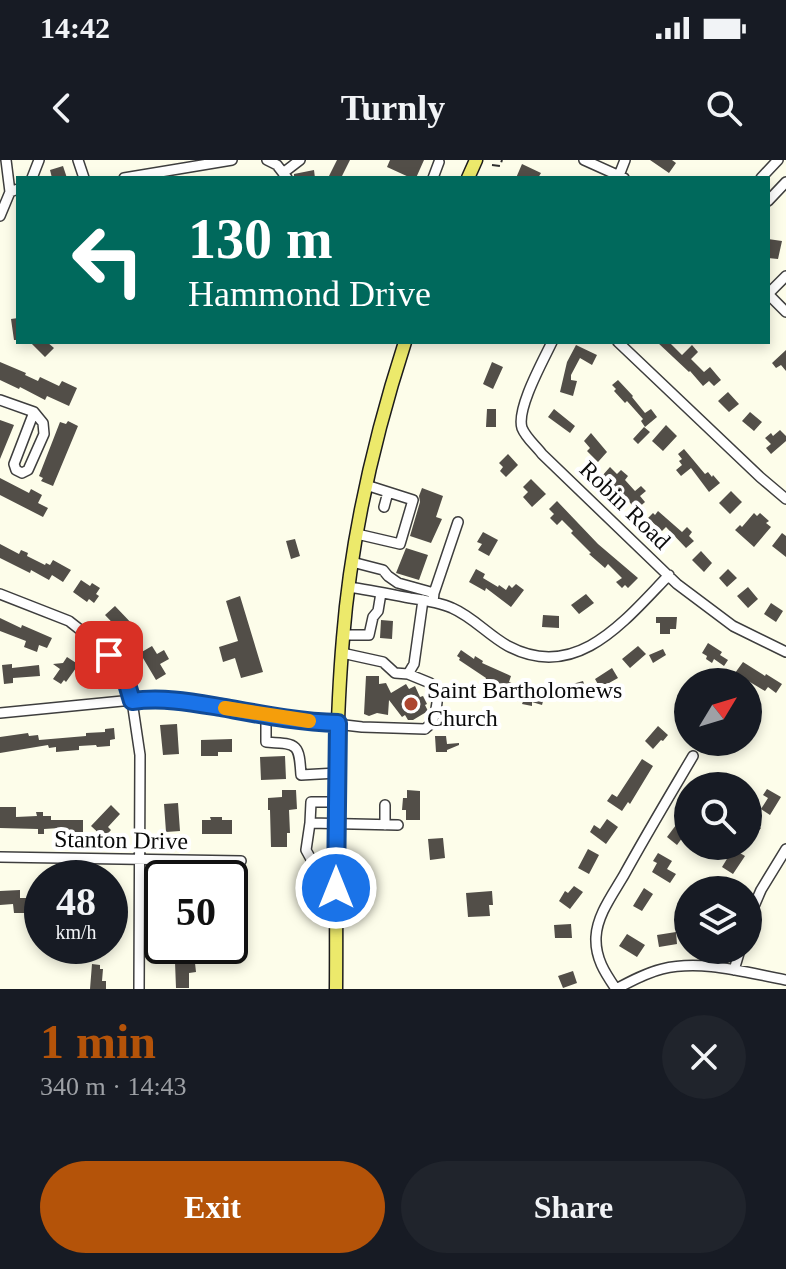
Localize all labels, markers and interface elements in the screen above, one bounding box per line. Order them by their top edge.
text: 14:42 [40,11,110,44]
icon: back [40,86,84,130]
icon: search [702,86,746,130]
text: Turnly [341,88,445,128]
icon: left [56,208,160,312]
text: 130 m [188,208,333,270]
text: Hammond Drive [188,274,431,314]
street label: Robin Road [574,456,676,554]
pin [75,621,143,689]
icon: arrive [87,633,131,677]
north arrow [674,668,762,756]
map controls [674,668,762,964]
place label: Saint Bartholomews Church [427,677,622,731]
marker: Saint Bartholomews Church [402,695,420,713]
button: search [674,772,762,860]
street label: Stanton Drive [54,826,188,854]
position arrow [294,846,378,930]
speed limit sign: 50 [144,860,248,964]
button: layers [674,876,762,964]
text: 48 [56,879,96,924]
text: km/h [55,921,97,943]
text: 1 min [40,1015,156,1068]
button: close [662,1015,746,1099]
text: 340 m · 14:43 [40,1072,187,1101]
button: Exit [40,1161,385,1253]
button: Share [401,1161,746,1253]

